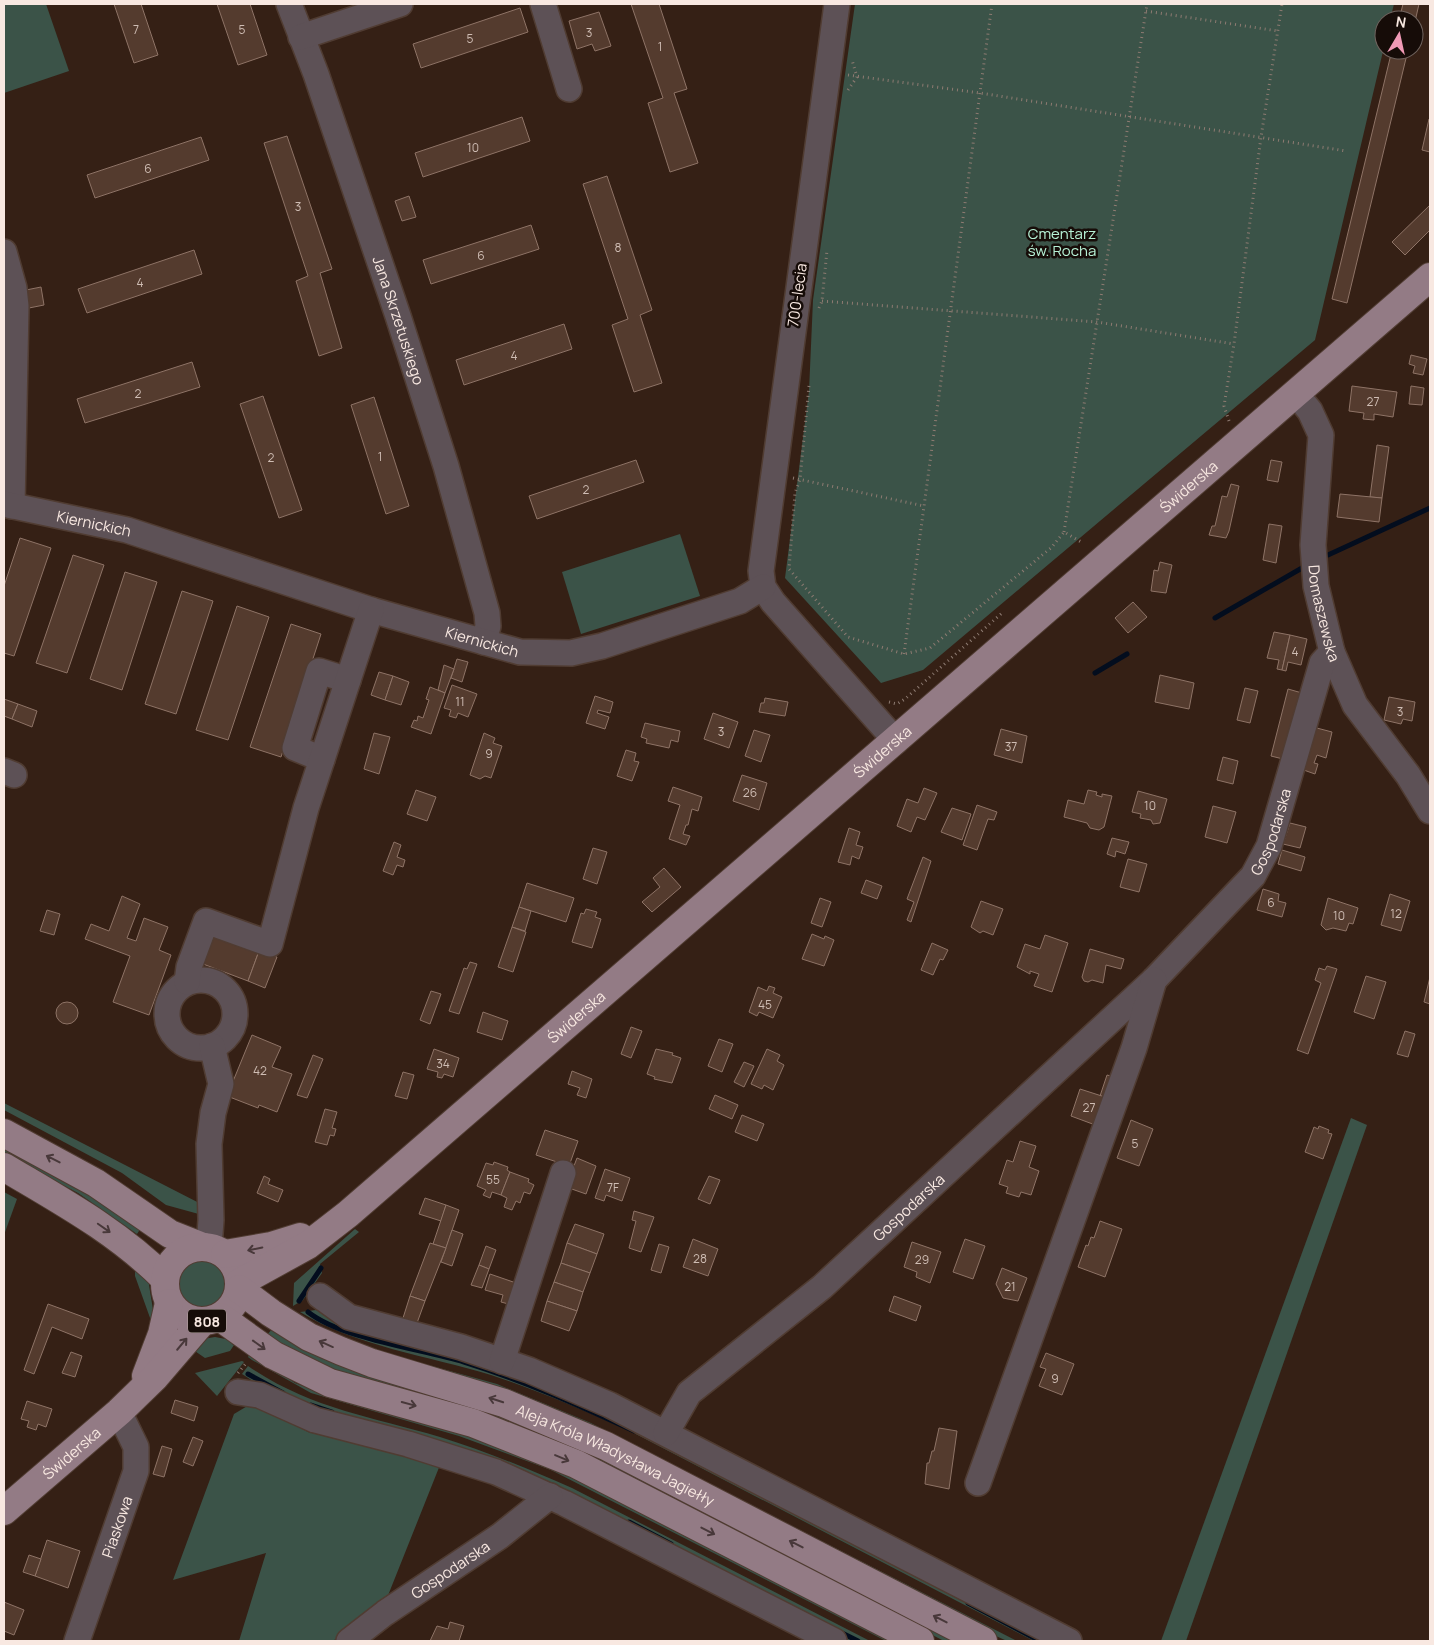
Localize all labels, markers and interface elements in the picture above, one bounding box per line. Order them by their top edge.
north arrow [1374,10,1424,60]
text: N [1395,11,1408,32]
house number: 7 [133,21,139,38]
house number: 5 [239,21,246,38]
house number: 3 [586,24,592,41]
house number: 5 [467,30,474,47]
house number: 1 [658,38,662,55]
house number: 10 [467,139,479,156]
house number: 6 [144,160,152,177]
house number: 3 [295,198,301,215]
park label: Cmentarz św. Rocha [1028,223,1096,261]
house number: 8 [615,239,622,256]
house number: 6 [477,247,485,264]
street label: Jana Skrzetuskiego [368,253,430,387]
street label: 700-lecia [782,262,812,328]
house number: 4 [136,274,144,291]
house number: 4 [510,347,518,364]
house number: 2 [135,385,142,402]
house number: 27 [1367,393,1379,410]
house number: 1 [378,448,382,465]
house number: 2 [268,449,275,466]
street label: Świderska [1155,455,1222,517]
house number: 2 [583,481,590,498]
street label: Kiernickich [55,505,133,541]
street label: Domaszewska [1304,564,1345,665]
street label: Kiernickich [443,621,521,662]
house number: 4 [1291,643,1299,660]
house number: 11 [455,693,465,710]
house number: 3 [1397,703,1403,720]
street label: Świderska [849,720,916,783]
house number: 3 [718,723,724,740]
house number: 37 [1005,738,1017,755]
house number: 9 [485,745,493,762]
house number: 26 [743,784,757,801]
street label: Gospodarska [1245,786,1296,879]
house number: 10 [1144,797,1156,814]
house number: 6 [1267,894,1275,911]
house number: 12 [1390,905,1402,922]
house number: 10 [1333,907,1345,924]
street label: Świderska [542,985,610,1048]
house number: 45 [758,996,772,1013]
house number: 34 [436,1055,450,1072]
house number: 42 [253,1062,267,1079]
house number: 27 [1083,1099,1095,1116]
house number: 5 [1132,1135,1139,1152]
one-way arrow [46,1154,61,1164]
street label: Gospodarska [868,1168,949,1246]
house number: 55 [486,1171,500,1188]
house number: 7F [607,1179,619,1196]
one-way arrow [97,1223,111,1233]
one-way arrow [247,1245,263,1254]
house number: 28 [693,1250,707,1267]
house number: 29 [915,1251,929,1268]
house number: 21 [1004,1278,1016,1295]
road number: 808 [188,1310,226,1332]
one-way arrow [176,1338,187,1351]
one-way arrow [319,1339,334,1349]
one-way arrow [252,1340,266,1350]
house number: 9 [1051,1370,1059,1387]
one-way arrow [489,1395,505,1405]
street label: Aleja Króla Władysława Jagiełły [513,1399,718,1511]
one-way arrow [401,1400,417,1409]
street label: Świderska [38,1422,105,1484]
one-way arrow [555,1455,570,1464]
street label: Piaskowa [96,1493,137,1560]
one-way arrow [700,1526,715,1536]
street label: Gospodarska [406,1535,494,1603]
one-way arrow [788,1539,803,1549]
one-way arrow [933,1614,948,1623]

